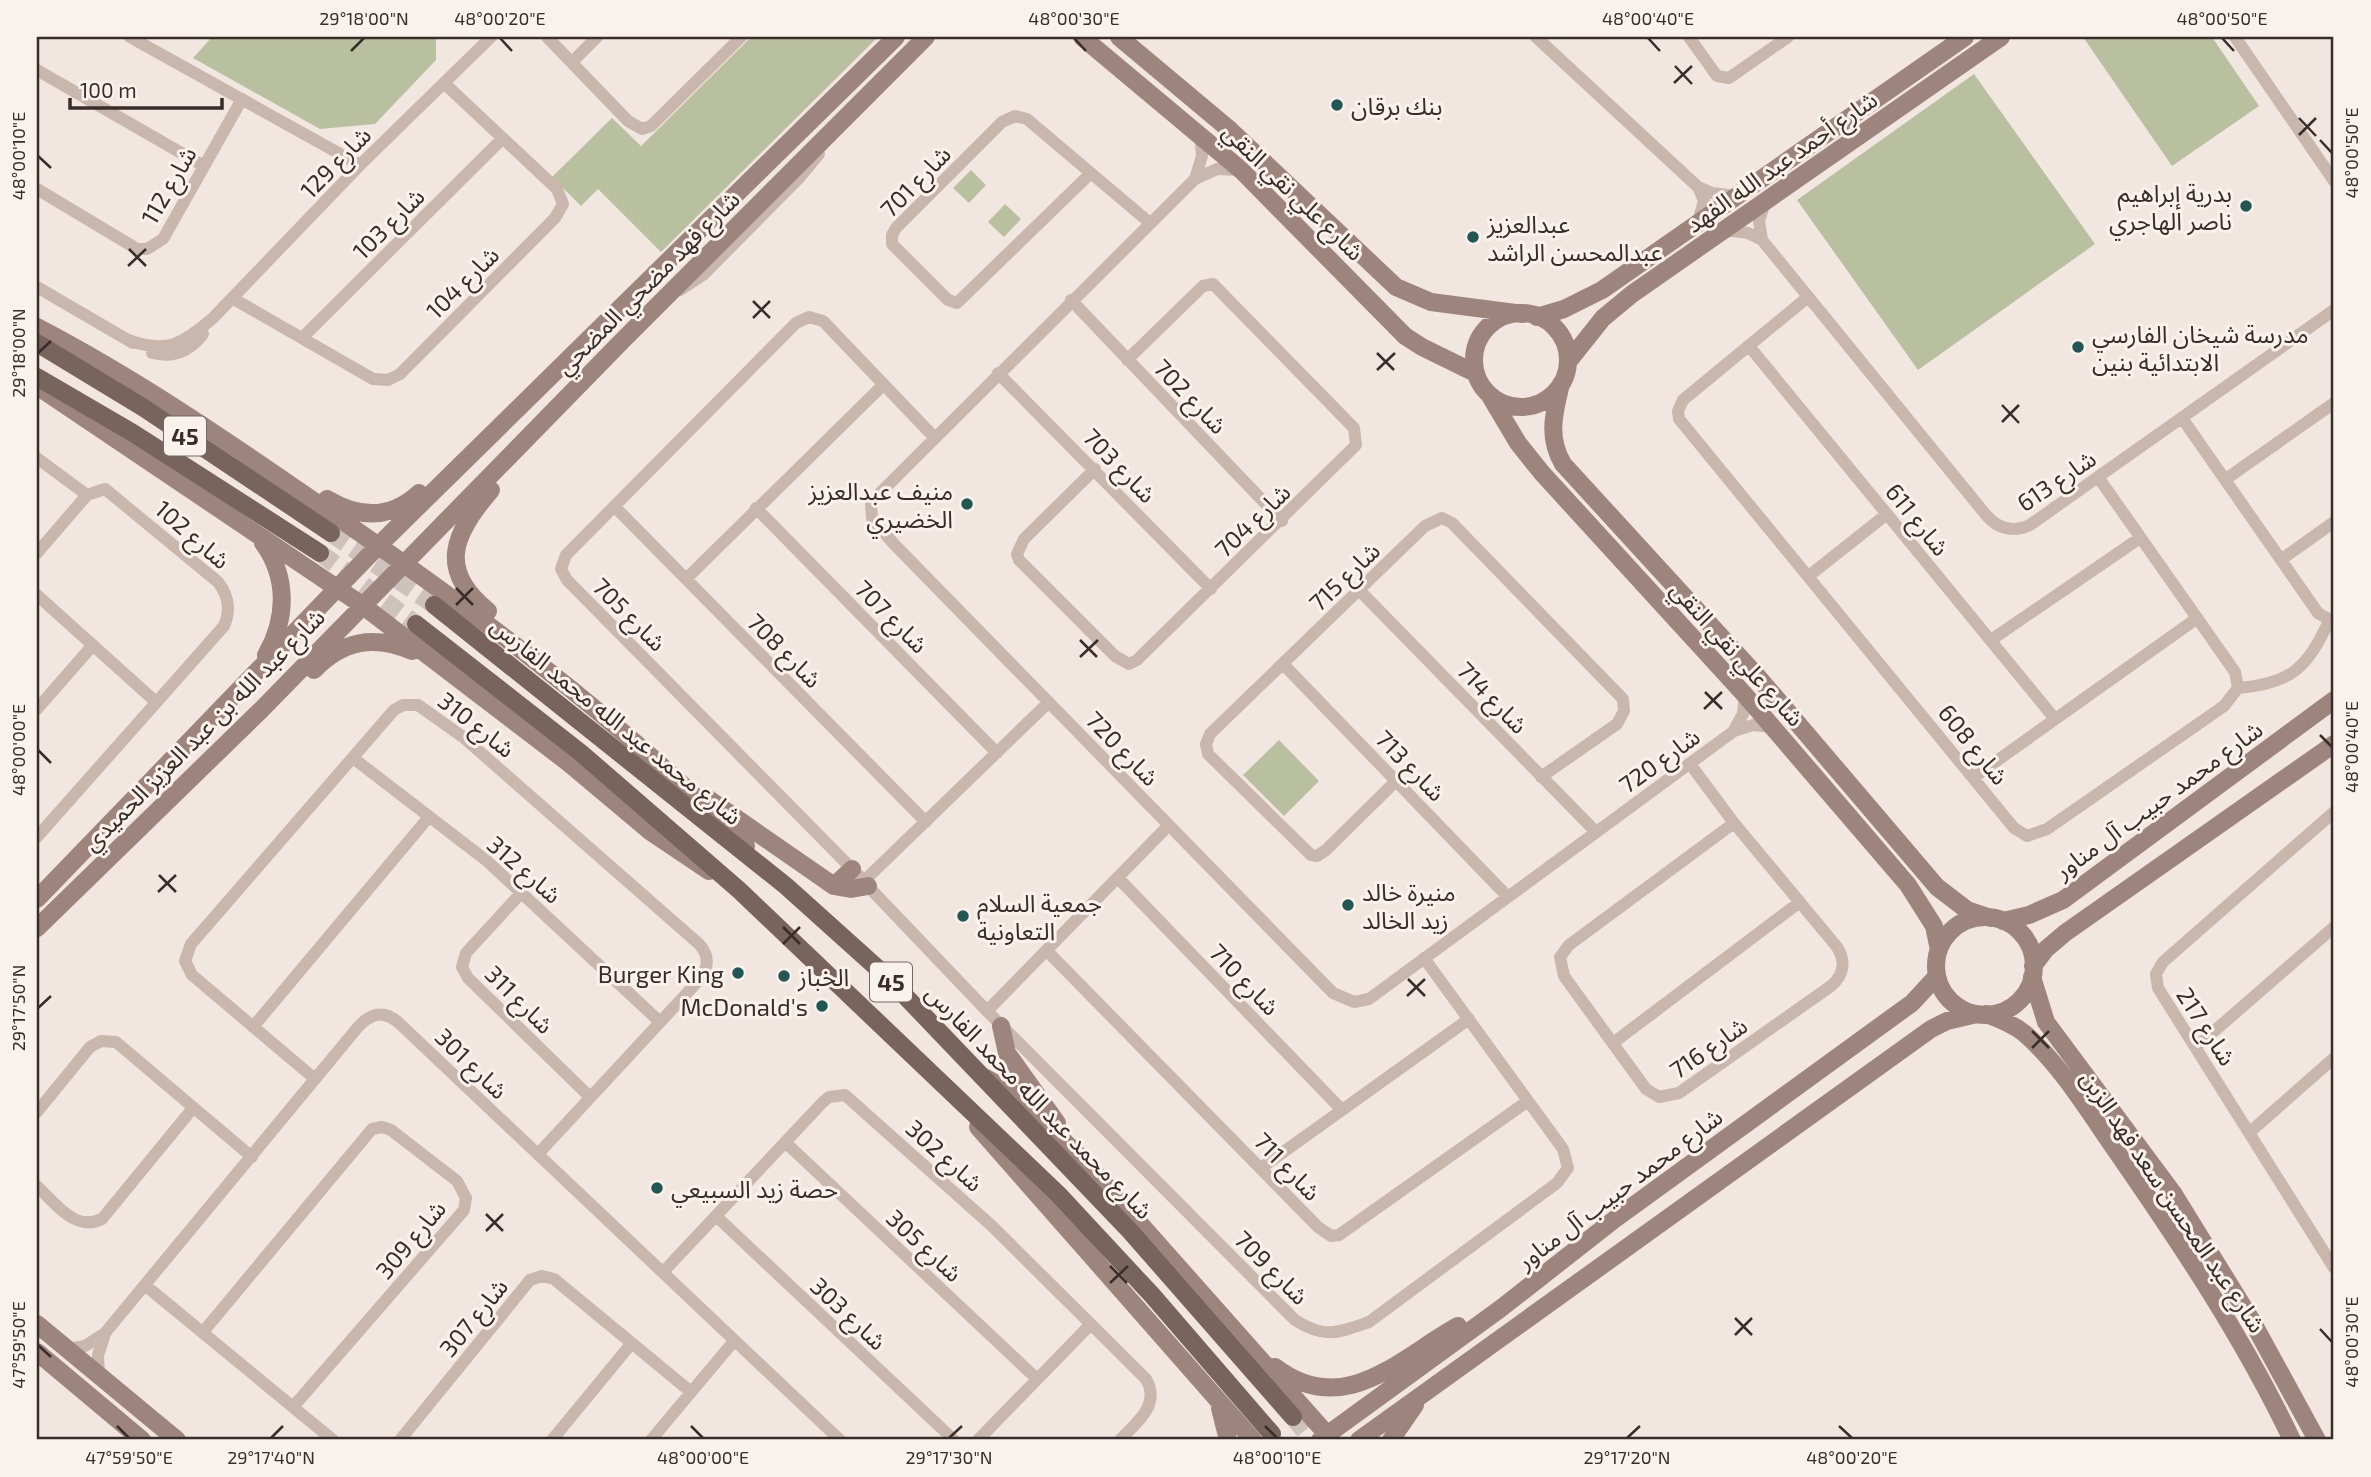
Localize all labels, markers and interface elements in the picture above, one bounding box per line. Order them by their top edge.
text: 29°18'00"N [319,7,409,29]
text: 48°00'20"E [454,7,546,29]
text: 48°00'30"E [1028,7,1120,29]
text: 48°00'40"E [1602,7,1694,29]
text: 48°00'50"E [2177,7,2267,29]
scale bar [70,66,222,110]
text: 100 m [80,77,137,102]
street label: شارع أحمد عبد الله الفهد [1680,84,1885,241]
place label: بنك برقان [1351,91,1443,121]
marker: بنك برقان [1329,97,1345,113]
text: 48°00'50"E [2340,108,2362,198]
text: 48°00'10"E [7,112,29,200]
street label: شارع علي نقي النقي [1213,116,1371,270]
street label: شارع 129 [294,120,379,207]
street label: شارع 701 [874,139,959,226]
street label: شارع 112 [134,141,205,231]
place label: بدرية إبراهيم ناصر الهاجري [2109,178,2232,240]
street label: شارع 103 [346,181,433,268]
street label: شارع فهد مضحي المضحي [549,184,749,384]
marker: بدرية إبراهيم ناصر الهاجري [2238,198,2254,214]
place label: عبدالعزيز عبدالمحسن الراشد [1486,209,1663,267]
marker: عبدالعزيز عبدالمحسن الراشد [1465,229,1481,245]
street label: شارع 104 [420,240,507,327]
text: 29°18'00"N [7,308,29,398]
place label: مدرسة شيخان الفارسي الابتدائية بنين [2092,319,2309,376]
marker: مدرسة شيخان الفارسي الابتدائية بنين [2070,339,2086,355]
street label: شارع 702 [1146,353,1234,442]
road number: 45 [164,416,206,456]
street label: شارع 703 [1075,422,1162,511]
street label: شارع 613 [2011,443,2103,520]
place label: منيف عبدالعزيز الخضيري [808,476,953,538]
street label: شارع 704 [1208,477,1299,566]
street label: شارع 611 [1877,477,1956,564]
street label: شارع 102 [147,494,236,577]
marker: منيف عبدالعزيز الخضيري [959,496,975,512]
street label: شارع 715 [1303,535,1388,619]
street label: شارع 705 [584,571,673,660]
street label: شارع 707 [847,574,934,661]
street label: شارع علي نقي النقي [1661,574,1811,735]
street label: شارع عبد الله بن عبد العزيز الحميدي [76,602,334,860]
street label: شارع 708 [739,607,828,696]
street label: شارع محمد عبد الله محمد الفارس [483,610,748,833]
street label: شارع 714 [1449,655,1534,742]
street label: شارع 310 [430,685,521,766]
street label: شارع 608 [1930,698,2015,793]
text: 48°00'40"E [2340,701,2362,793]
text: 48°00'00"E [7,704,29,796]
street label: شارع 720 [1078,705,1166,794]
street label: شارع محمد حبيب آل مناور [2048,714,2270,888]
street label: شارع 720 [1613,721,1707,802]
street label: شارع 713 [1367,724,1452,809]
street label: شارع 312 [479,829,568,912]
place label: منيرة خالد زيد الخالد [1362,877,1456,935]
place label: جمعية السلام التعاونية [977,888,1102,946]
marker: منيرة خالد زيد الخالد [1340,897,1356,913]
marker: جمعية السلام التعاونية [955,908,971,924]
street label: شارع 710 [1201,937,1286,1024]
street label: شارع 311 [477,959,560,1042]
place label: Burger King [598,959,724,988]
place label: الخباز [797,962,849,992]
road number: 45 [870,962,912,1001]
text: 29°17'50"N [7,965,29,1051]
marker: Burger King [730,965,746,981]
marker: الخباز [776,968,792,984]
street label: شارع محمد عبد الله محمد الفارس [917,978,1160,1227]
street label: شارع 217 [2168,981,2243,1073]
place label: McDonald's [680,992,808,1021]
marker: McDonald's [814,998,830,1014]
street label: شارع 716 [1664,1010,1755,1087]
street label: شارع 301 [427,1021,514,1107]
street label: شارع عبد المحسن سعد فهد الزبن [2072,1064,2273,1340]
street label: شارع محمد حبيب آل مناور [1510,1101,1730,1279]
street label: شارع 302 [898,1113,989,1200]
street label: شارع 711 [1246,1126,1327,1209]
place label: حصة زيد السبيعي [671,1174,838,1208]
marker: حصة زيد السبيعي [649,1180,665,1196]
street label: شارع 309 [369,1194,454,1287]
street label: شارع 305 [878,1203,969,1290]
street label: شارع 709 [1226,1224,1315,1313]
street label: شارع 303 [802,1271,893,1358]
street label: شارع 307 [433,1272,516,1364]
text: 48°00'30"E [2340,1296,2362,1388]
text: 47°59'50"E [7,1301,29,1389]
text: 47°59'50"E [85,1446,173,1468]
text: 29°17'40"N [227,1446,315,1468]
text: 48°00'00"E [657,1446,749,1468]
text: 29°17'30"N [906,1446,993,1468]
text: 48°00'10"E [1233,1446,1321,1468]
text: 29°17'20"N [1583,1446,1671,1468]
text: 48°00'20"E [1806,1446,1898,1468]

